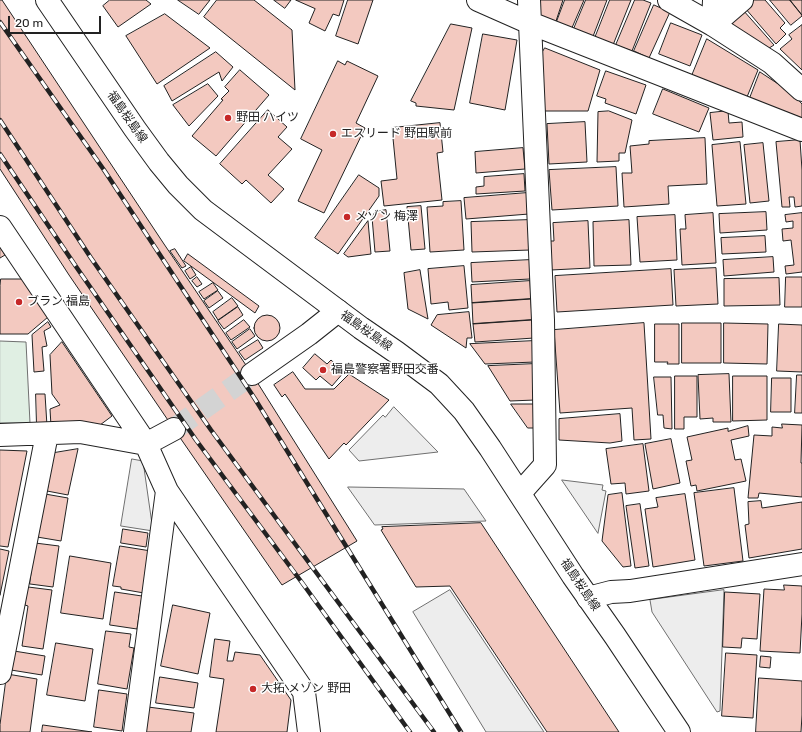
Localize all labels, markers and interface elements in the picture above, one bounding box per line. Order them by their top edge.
scale bar [10,8,103,34]
text: 20 m [15,16,43,30]
street label: 福島桜島線 [104,88,150,146]
place label: 野田 ハイツ [236,111,299,125]
marker: 野田 ハイツ [223,113,233,123]
place label: エスリード 野田駅前 [341,127,452,141]
marker: エスリード 野田駅前 [328,129,338,139]
place label: メゾン 梅澤 [355,210,418,224]
marker: メゾン 梅澤 [342,212,352,222]
place label: ブラン 福島 [27,295,90,309]
marker: ブラン 福島 [14,297,24,307]
street label: 福島桜島線 [337,308,395,354]
place label: 福島警察署野田交番 [331,363,439,377]
marker: 福島警察署野田交番 [318,365,328,375]
street label: 福島桜島線 [557,556,603,614]
place label: 大拓 メゾン 野田 [261,682,351,696]
marker: 大拓 メゾン 野田 [248,684,258,694]

